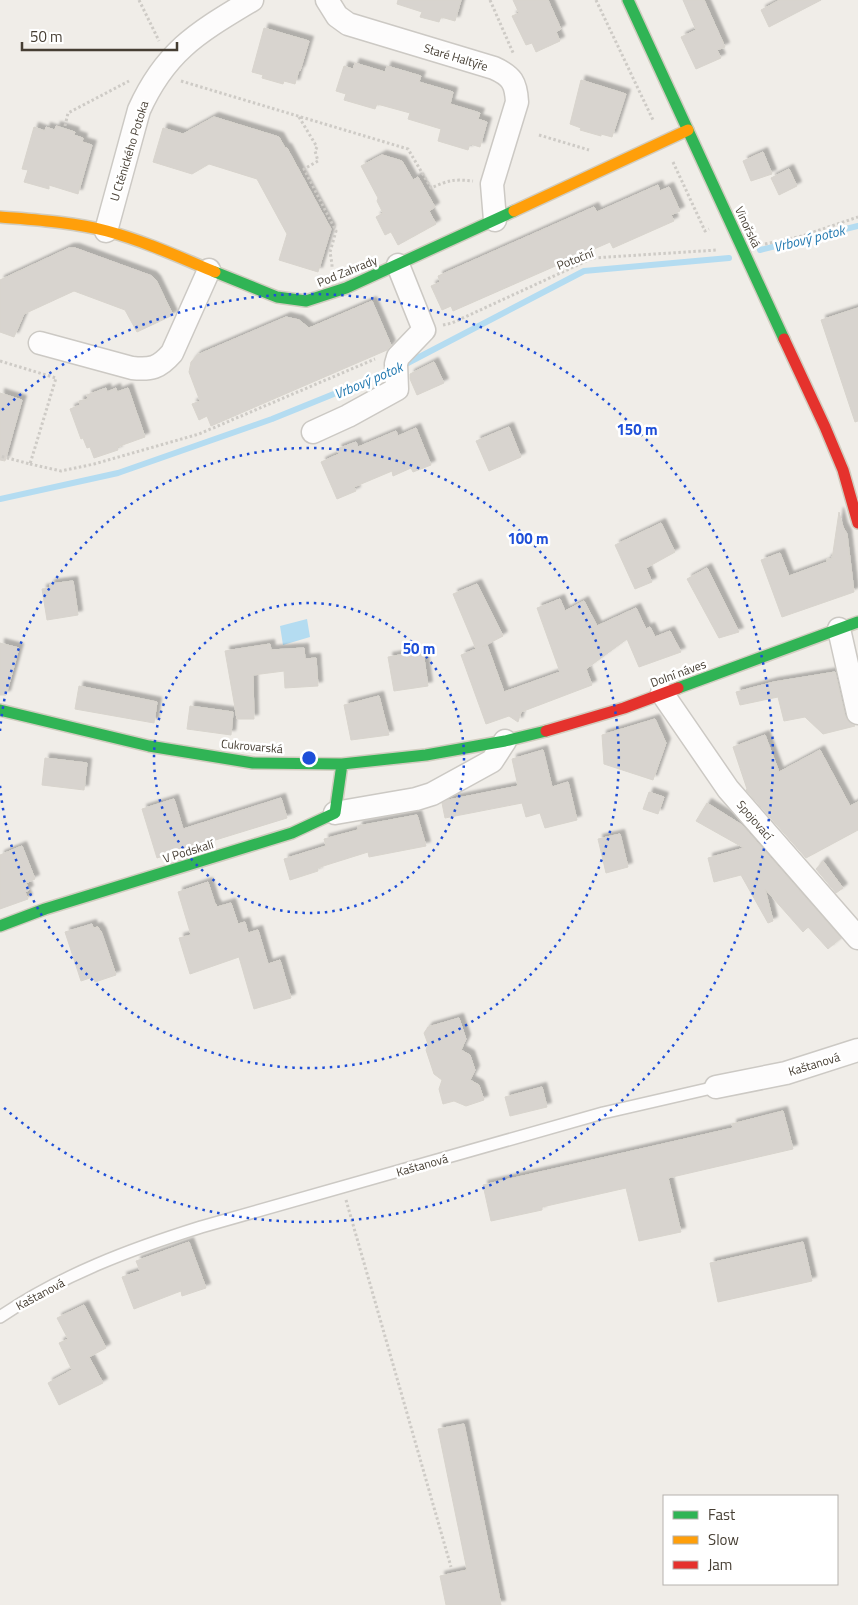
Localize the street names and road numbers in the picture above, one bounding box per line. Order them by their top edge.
street label: Staré Haltýře [422,38,490,76]
street label: U Ctěnického Potoka [105,98,153,204]
street label: Vinořská [730,203,766,251]
street label: Potoční [554,243,598,275]
street label: Pod Zahrady [314,250,380,292]
street label: Dolní náves [647,654,709,692]
street label: Cukrovarská [220,734,284,758]
street label: Spojovací [732,796,779,845]
street label: V Podskalí [160,834,217,868]
street label: Kaštanová [786,1047,842,1081]
street label: Kaštanová [394,1149,450,1181]
street label: Kaštanová [12,1273,68,1315]

